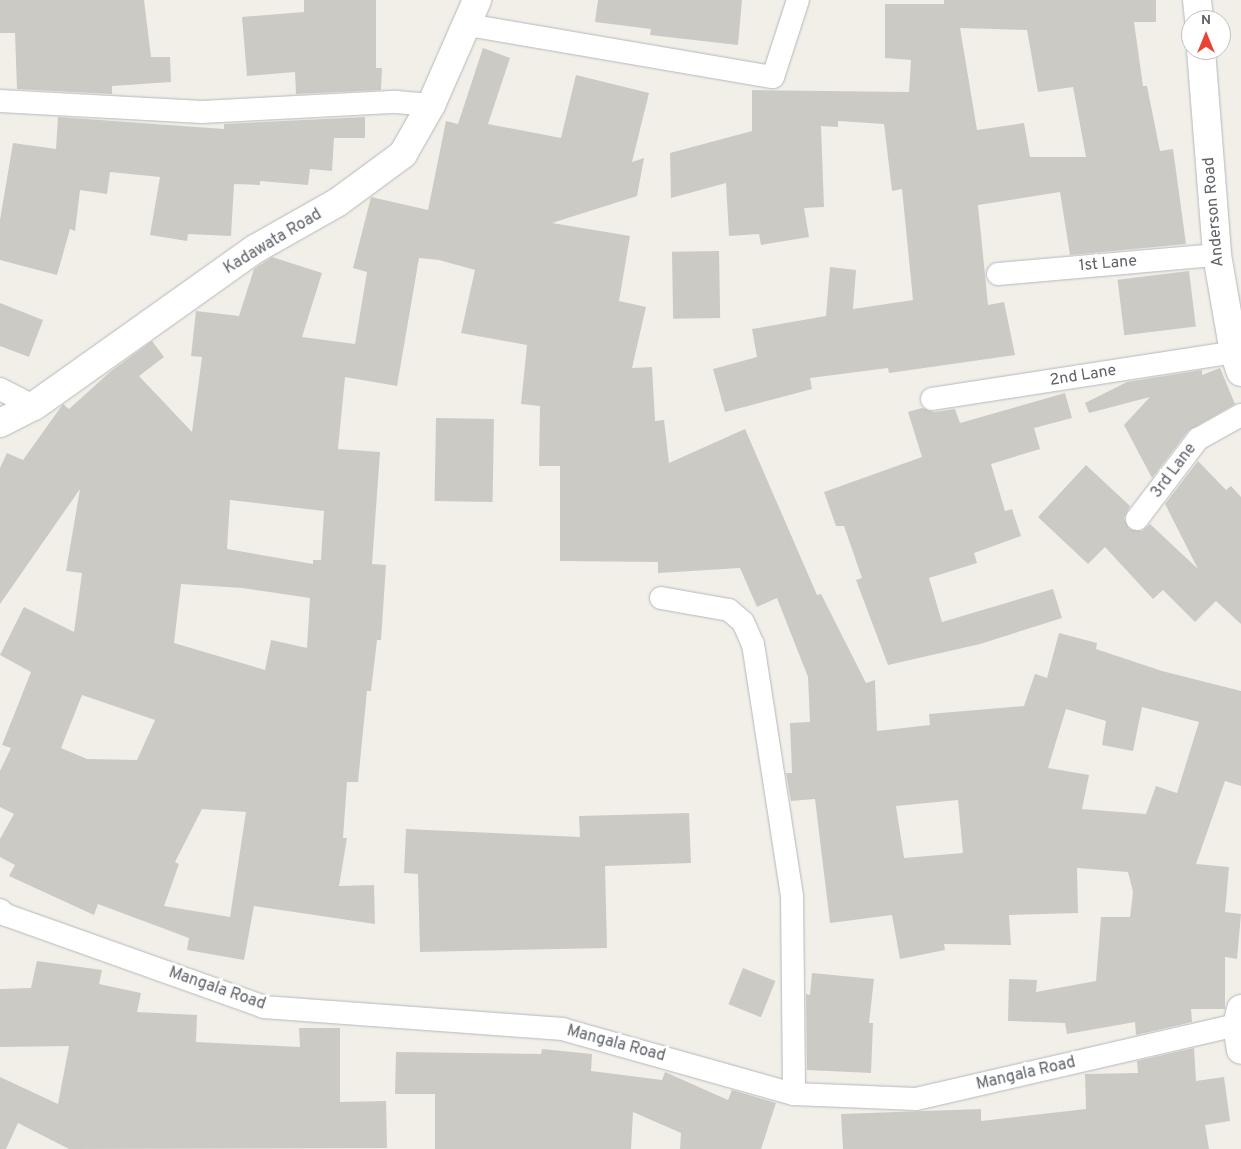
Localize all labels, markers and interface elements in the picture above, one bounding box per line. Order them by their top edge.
north arrow [1181,10,1231,60]
text: N [1201,12,1211,29]
street label: Anderson Road [1200,156,1228,268]
street label: Kadawata Road [221,205,325,279]
street label: 1st Lane [1078,252,1138,276]
street label: 2nd Lane [1048,361,1118,391]
street label: 3rd Lane [1147,440,1201,502]
street label: Mangala Road [166,963,268,1015]
street label: Mangala Road [565,1022,667,1066]
street label: Mangala Road [975,1053,1077,1095]

